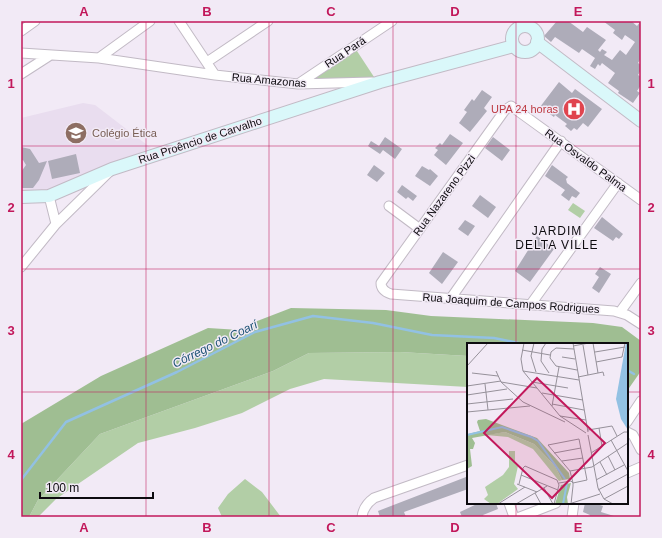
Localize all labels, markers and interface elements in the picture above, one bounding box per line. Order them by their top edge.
text: A [79,4,89,19]
text: B [202,4,212,19]
text: C [326,4,336,19]
text: D [450,4,460,19]
text: E [574,4,583,19]
street label: Rua Pará [322,34,368,70]
street label: Rua Amazonas [231,71,307,89]
text: 1 [7,76,15,91]
text: 1 [647,76,655,91]
hospital icon: UPA 24 horas [561,96,587,122]
place label: UPA 24 horas [491,103,558,115]
street label: Rua Proêncio de Carvalho [137,114,263,166]
school or university icon: Colégio Ética [63,120,89,146]
street label: Rua Osvaldo Palma [543,126,630,194]
place label: Colégio Ética [92,127,158,139]
street label: Rua Nazareno Pizzi [411,152,477,238]
text: 2 [7,200,15,215]
text: 2 [647,200,655,215]
district label: JARDIM DELTA VILLE [515,224,599,252]
street label: Rua Joaquim de Campos Rodrigues [422,291,600,315]
water label: Córrego do Coarí [170,317,261,371]
text: 3 [7,323,15,338]
text: 3 [647,323,655,338]
inset map [467,343,628,504]
text: 4 [7,447,15,462]
text: 4 [647,447,655,462]
scale bar [40,474,153,500]
text: 100 m [46,481,79,495]
text: A [79,520,89,535]
text: B [202,520,212,535]
text: C [326,520,336,535]
text: D [450,520,460,535]
text: E [574,520,583,535]

